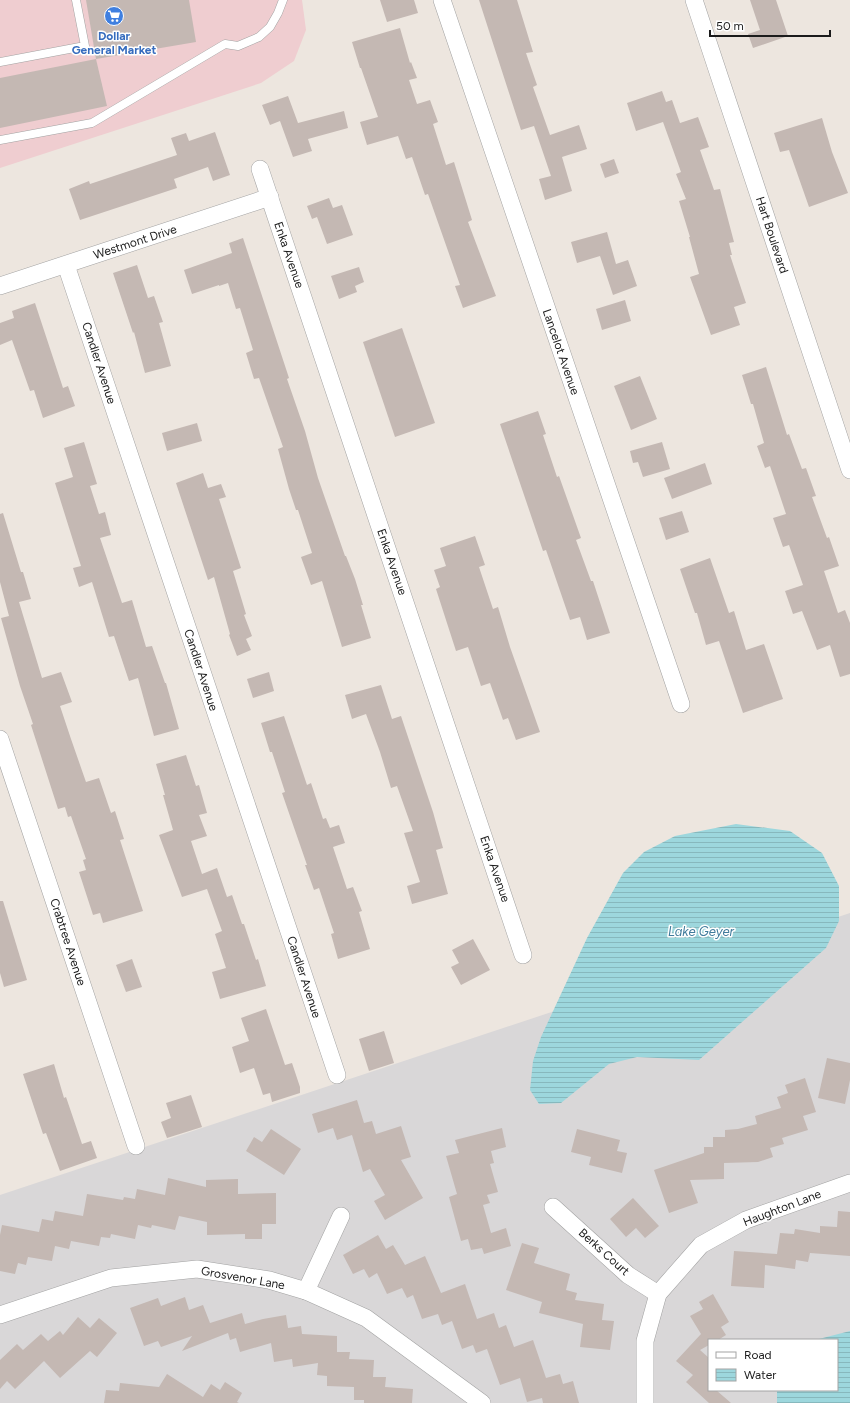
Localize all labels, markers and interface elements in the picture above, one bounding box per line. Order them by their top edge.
supermarket icon: Dollar General Market [103,5,125,27]
scale bar [710,12,830,38]
text: 50 m [716,19,744,33]
place label: Dollar General Market [72,29,156,57]
street label: Hart Boulevard [753,195,791,275]
street label: Enka Avenue [271,220,307,290]
street label: Westmont Drive [92,222,179,262]
street label: Lancelot Avenue [540,307,582,397]
street label: Candler Avenue [79,320,119,406]
street label: Enka Avenue [374,527,410,597]
street label: Candler Avenue [181,627,221,713]
street label: Enka Avenue [477,834,513,904]
street label: Crabtree Avenue [47,897,89,988]
water label: Lake Geyer [668,924,735,939]
street label: Candler Avenue [284,934,324,1020]
street label: Haughton Lane [741,1187,823,1229]
street label: Berks Court [576,1226,633,1279]
street label: Grosvenor Lane [200,1264,286,1292]
legend [708,1339,838,1391]
text: Road [744,1348,772,1362]
text: Water [744,1368,776,1382]

